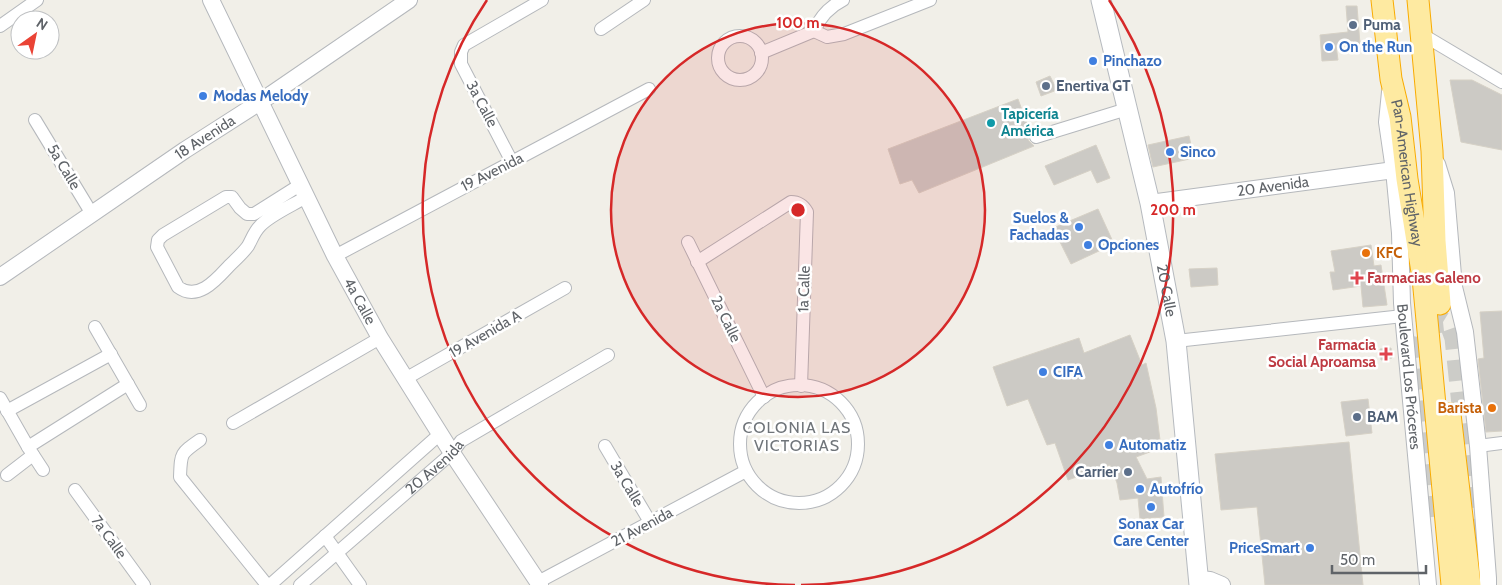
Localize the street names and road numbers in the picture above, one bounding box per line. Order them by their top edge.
street label: 3a Calle [462,78,502,130]
street label: Pan-American Highway [1387,98,1427,248]
street label: 18 Avenida [171,111,239,163]
street label: 5a Calle [43,141,85,193]
street label: 19 Avenida [458,148,527,195]
street label: 20 Avenida [1236,172,1311,200]
street label: 20 Calle [1153,263,1180,319]
street label: 1a Calle [794,265,814,313]
street label: 4a Calle [340,275,380,328]
street label: 2a Calle [707,293,745,346]
street label: Boulevard Los Próceres [1393,303,1424,450]
street label: 19 Avenida A [446,306,525,362]
street label: 20 Avenida [402,436,468,498]
street label: 3a Calle [606,458,648,510]
street label: 21 Avenida [608,503,676,551]
street label: 7a Calle [87,512,131,562]

